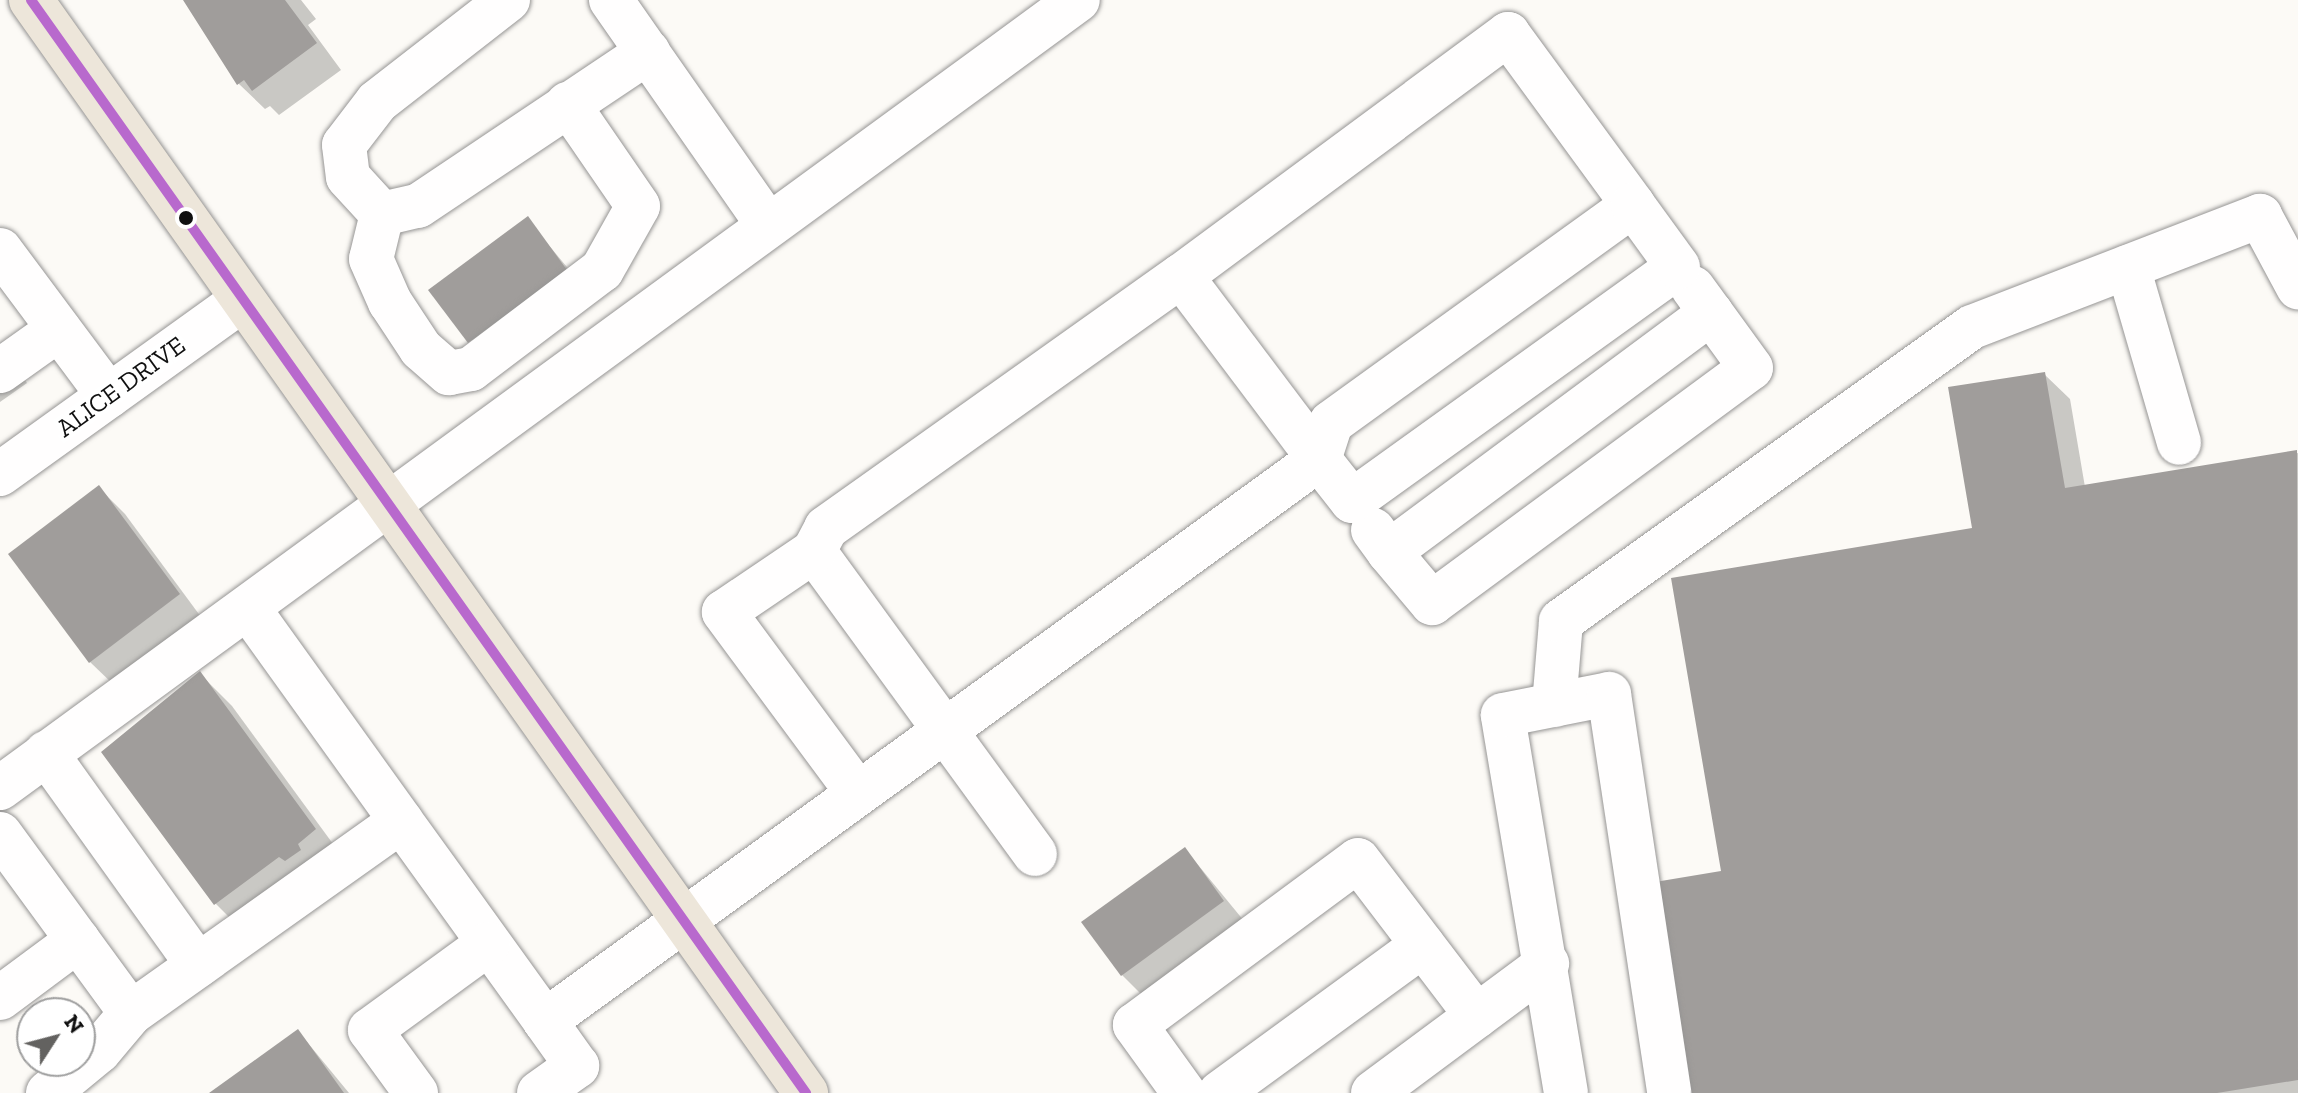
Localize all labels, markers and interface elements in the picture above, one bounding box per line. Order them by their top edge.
unlabelled marker [178,210,194,226]
street label: ALICE DRIVE [50,330,192,444]
north arrow [16,997,96,1077]
text: N [58,1009,90,1038]

